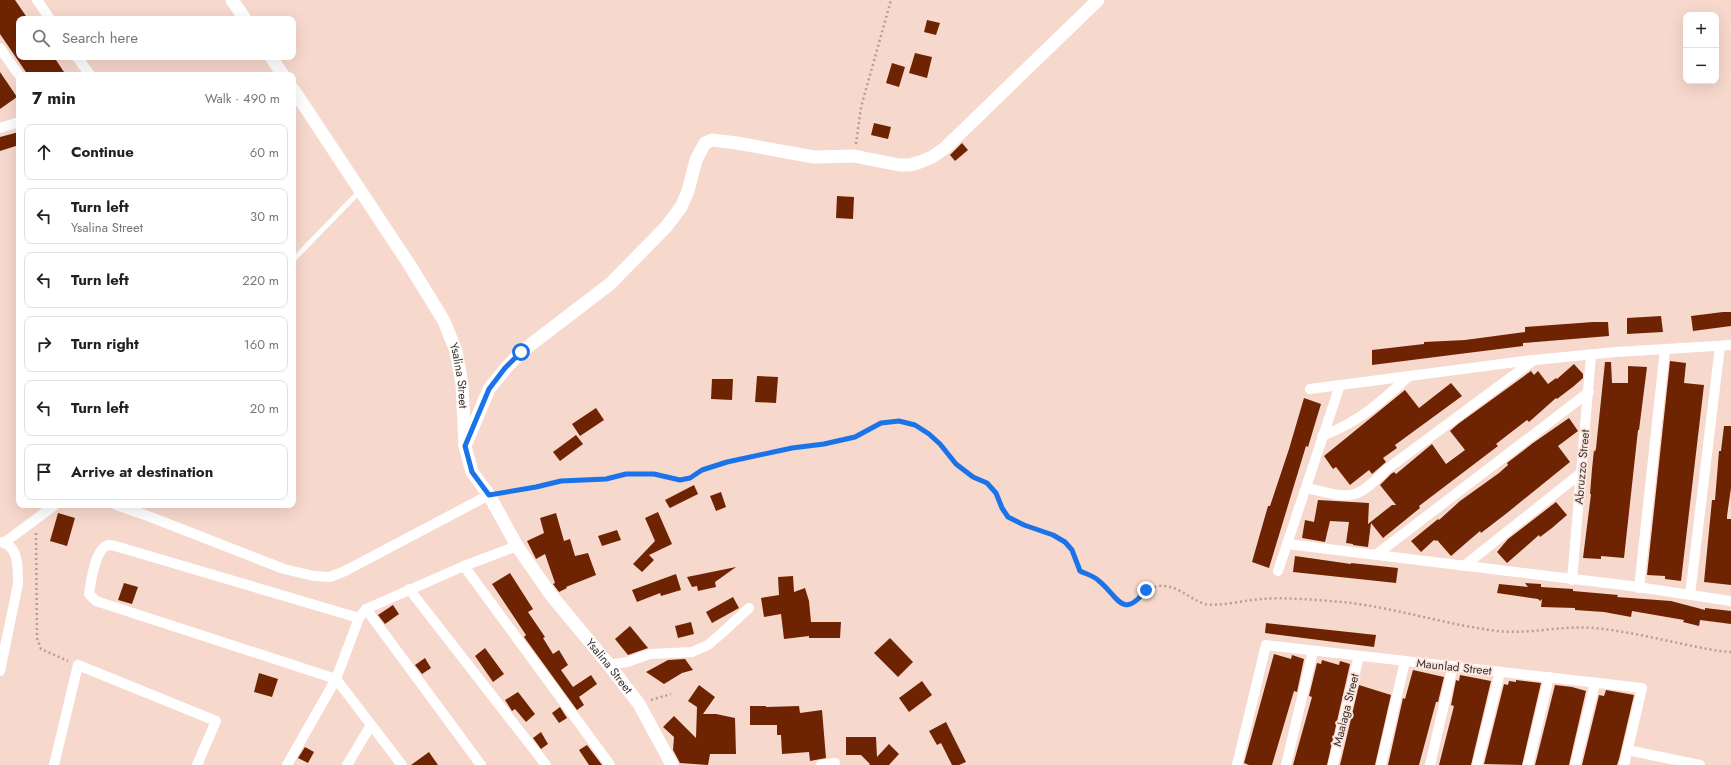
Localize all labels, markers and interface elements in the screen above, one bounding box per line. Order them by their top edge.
map controls [1683,12,1719,84]
button: + [1683,12,1719,48]
search box [16,16,296,60]
icon: search [30,27,52,49]
text: Search here [62,27,138,49]
button: − [1683,48,1719,84]
text: 7 min [32,86,76,110]
text: Walk · 490 m [205,89,280,108]
icon: ahead [33,141,55,163]
text: Continue [71,141,134,163]
text: 60 m [250,143,279,162]
text: Turn left [71,196,129,218]
icon: left [33,205,55,227]
text: 30 m [250,207,279,226]
text: Ysalina Street [71,218,143,237]
icon: left [33,269,55,291]
text: Turn left [71,269,129,291]
text: 220 m [242,271,279,290]
icon: right [33,333,55,355]
text: Turn right [71,333,139,355]
text: 160 m [244,335,279,354]
street label: Ysalina Street [445,340,472,409]
route start [512,343,530,361]
icon: left [33,397,55,419]
text: Turn left [71,397,129,419]
text: 20 m [250,399,279,418]
street label: Abruzzo Street [1570,429,1594,505]
icon: arrive [33,461,55,483]
text: Arrive at destination [71,461,213,483]
route end [1137,581,1155,599]
street label: Ysalina Street [581,634,637,698]
street label: Maunlad Street [1415,654,1493,680]
street label: Maalaga Street [1328,671,1364,748]

